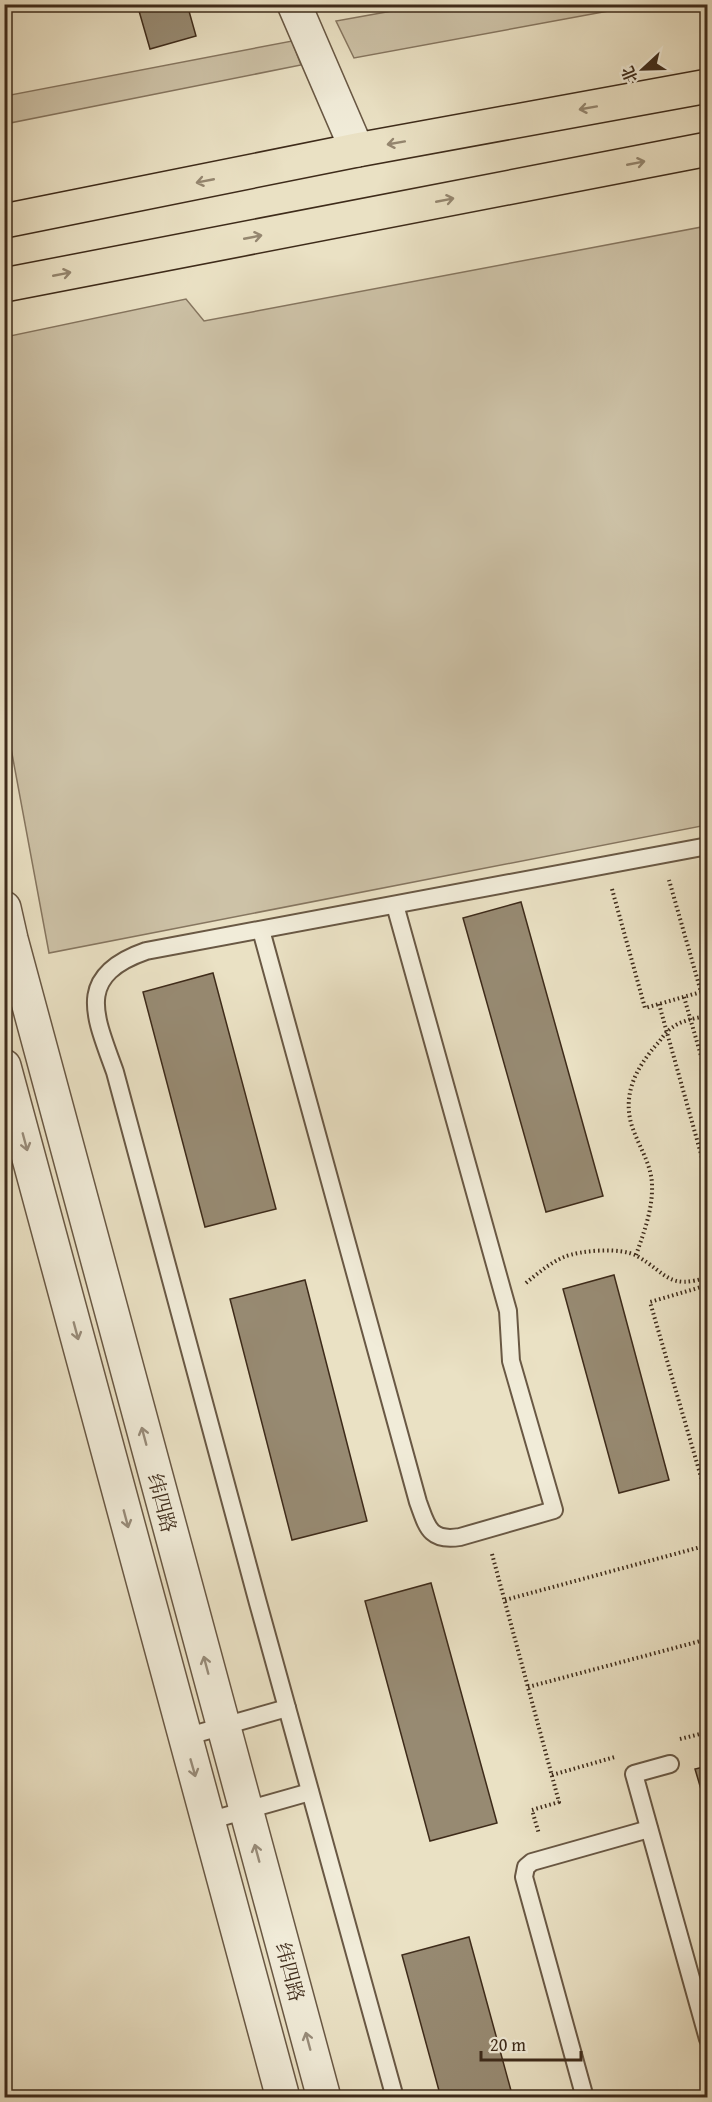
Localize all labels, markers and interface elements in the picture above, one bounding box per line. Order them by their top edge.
north arrow [613,39,673,99]
text: 北 [615,63,643,87]
one-way arrow [579,103,598,114]
one-way arrow [387,138,407,149]
one-way arrow [626,157,646,168]
one-way arrow [196,176,215,187]
one-way arrow [434,194,454,205]
one-way arrow [243,231,263,242]
one-way arrow [52,268,71,279]
one-way arrow [20,1132,31,1151]
one-way arrow [70,1321,82,1340]
one-way arrow [138,1427,150,1446]
street label: 纬四路 [141,1470,184,1536]
one-way arrow [121,1509,132,1528]
one-way arrow [200,1656,211,1675]
one-way arrow [188,1758,199,1777]
one-way arrow [251,1844,262,1863]
street label: 纬四路 [269,1939,312,2005]
scale bar [481,2024,582,2062]
text: 20 m [490,2031,526,2058]
one-way arrow [302,2032,314,2051]

